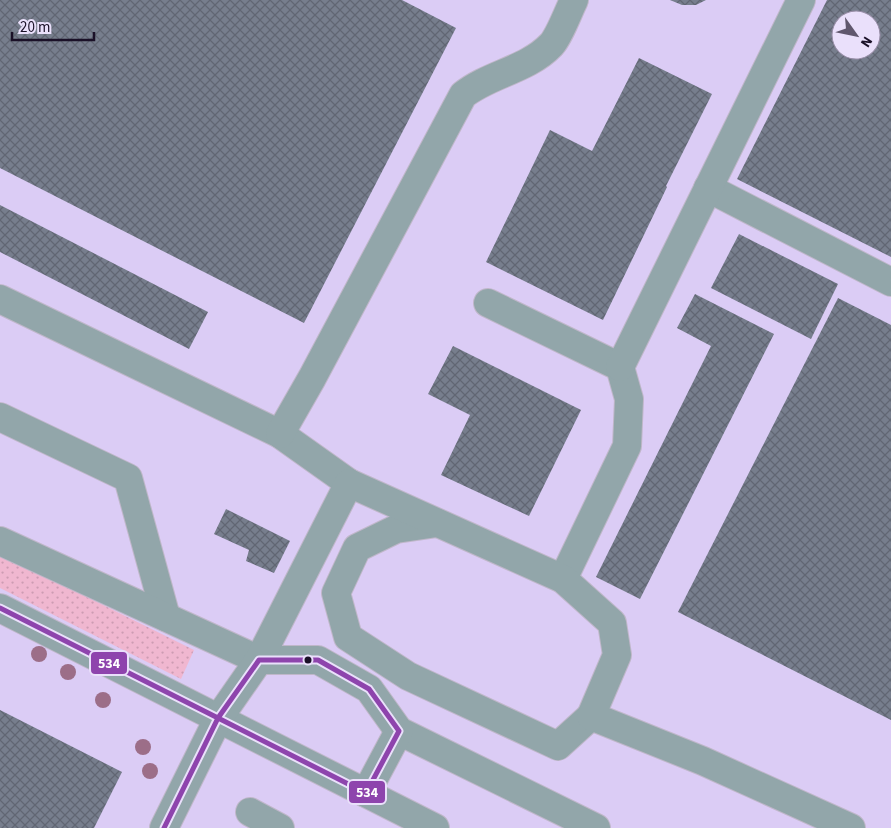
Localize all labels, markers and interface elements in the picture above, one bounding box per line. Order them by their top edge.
scale bar [12,10,95,42]
north arrow [831,10,881,60]
text: 20 m [20,17,50,38]
text: N [855,32,877,51]
line badge: 534 [90,651,128,675]
text: 534 [98,654,121,674]
unlabelled marker [303,655,313,665]
line badge: 534 [348,780,386,804]
text: 534 [356,783,379,803]

